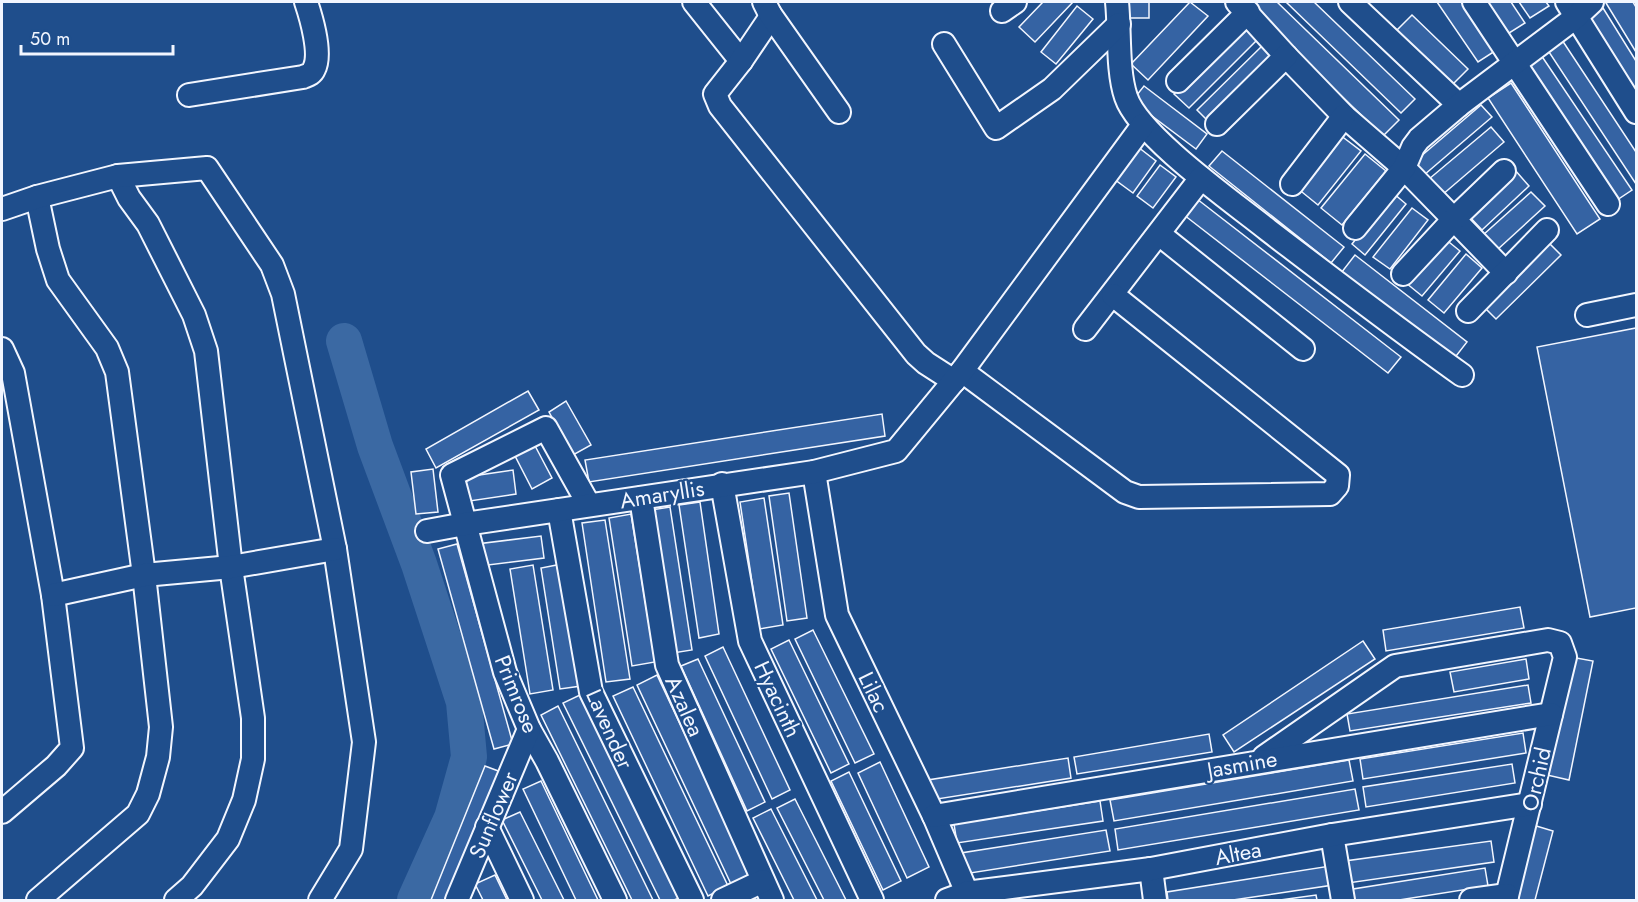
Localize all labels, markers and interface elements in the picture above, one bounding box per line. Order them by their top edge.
scale bar [21,18,172,56]
text: 50 m [30,26,70,52]
street label: Amaryllis [618,472,707,516]
street label: Primrose [487,650,547,738]
street label: Hyacinth [746,656,810,742]
street label: Lilac [850,666,898,718]
street label: Azalea [658,671,712,741]
street label: Lavender [578,684,642,774]
street label: Jasmine [1202,742,1279,786]
street label: Orchid [1513,744,1559,814]
street label: Sunflower [460,766,526,863]
street label: Altea [1212,833,1264,873]

